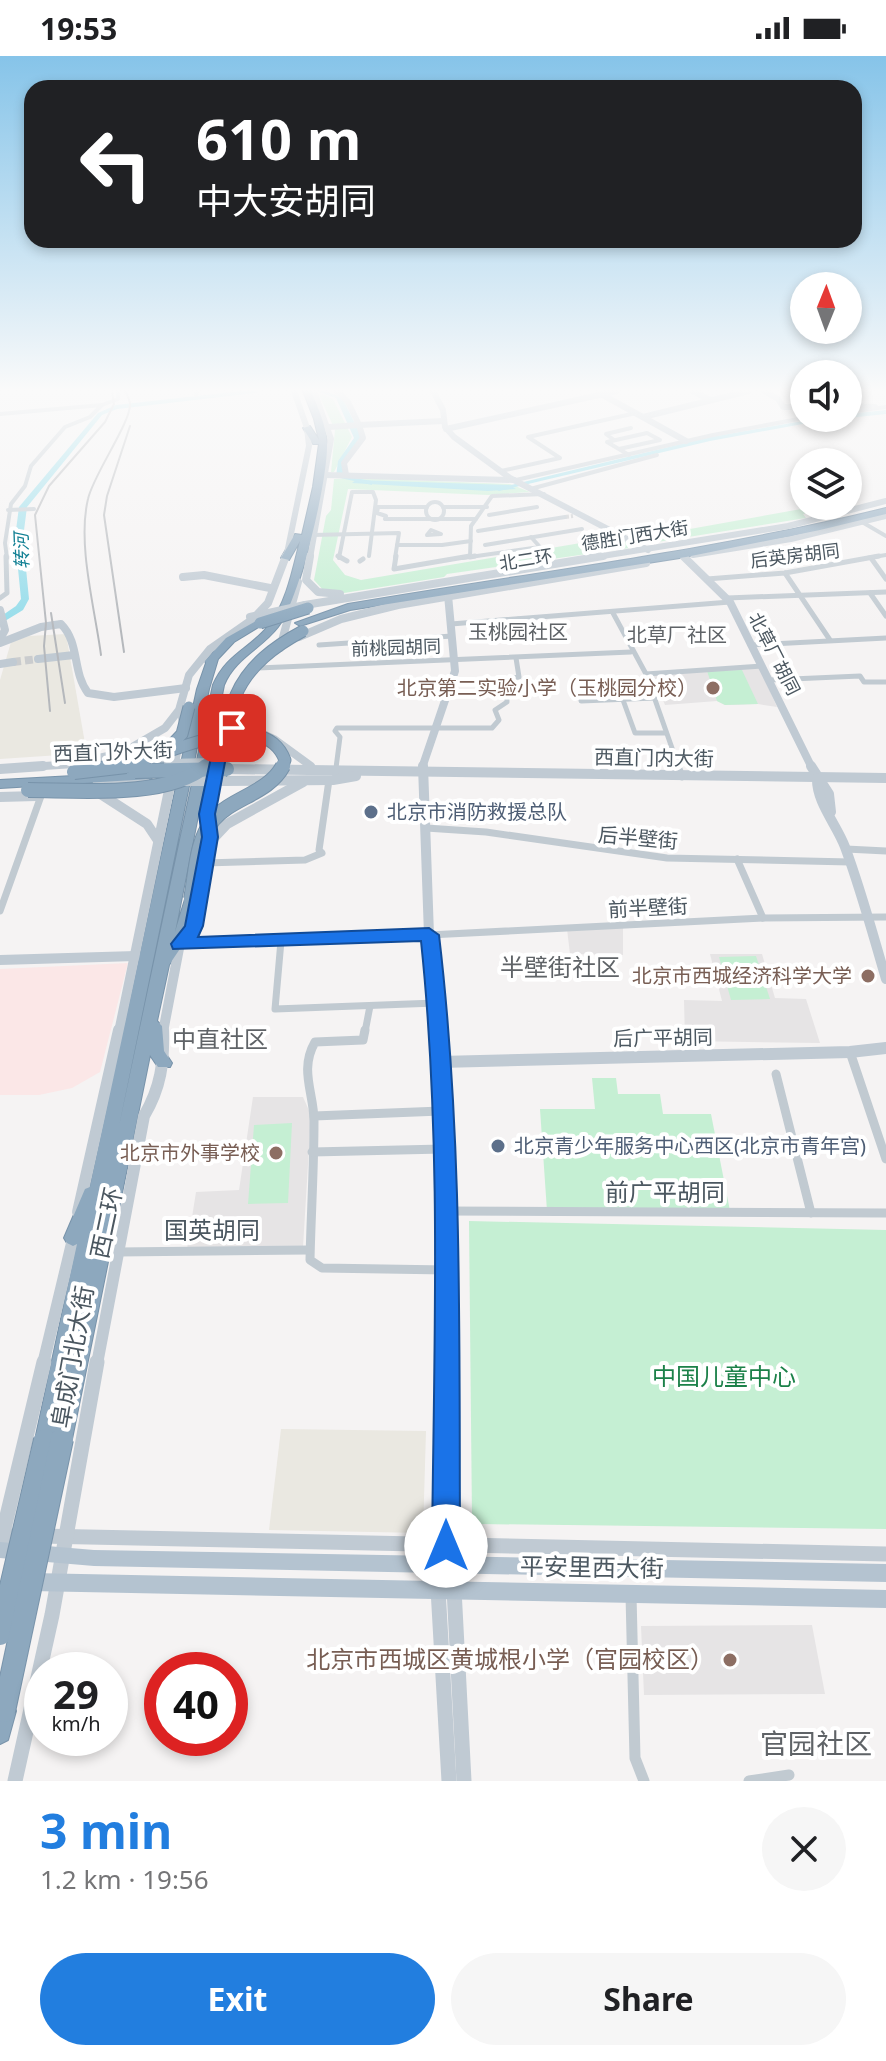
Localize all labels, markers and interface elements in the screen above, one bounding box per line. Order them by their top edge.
text: 19:53 [40,8,117,49]
text: 610 m [196,100,361,176]
icon: left [64,112,168,216]
text: 中大安胡同 [196,176,376,225]
north arrow [790,272,862,344]
map controls [790,272,862,520]
button: sound [790,360,862,432]
button: layers [790,448,862,520]
street label: 德胜门西大街 [580,515,690,555]
water label: 转河 [8,530,34,569]
street label: 后英房胡同 [749,538,841,572]
street label: 北二环 [497,543,554,575]
street label: 北草厂胡同 [744,608,806,699]
district label: 玉桃园社区 [468,618,568,645]
district label: 北草厂社区 [627,621,727,648]
street label: 前桃园胡同 [351,633,441,661]
place label: 北京第二实验小学（玉桃园分校） [397,674,697,701]
marker: 北京第二实验小学（玉桃园分校） [704,679,722,697]
pin [198,694,266,762]
icon: arrive [210,706,254,750]
street label: 西直门外大街 [53,736,173,767]
street label: 西直门内大街 [594,743,714,772]
place label: 北京市消防救援总队 [387,798,567,825]
marker: 北京市消防救援总队 [362,803,380,821]
street label: 后半壁街 [597,821,679,854]
street label: 前半壁街 [607,892,689,923]
district label: 半壁街社区 [500,950,620,983]
place label: 北京市西城经济科学大学 [632,962,852,989]
marker: 北京市西城经济科学大学 [859,967,877,985]
district label: 中直社区 [172,1022,268,1055]
street label: 后广平胡同 [613,1023,713,1052]
place label: 北京青少年服务中心西区(北京市青年宫) [514,1132,866,1159]
marker: 北京青少年服务中心西区(北京市青年宫) [489,1137,507,1155]
place label: 北京市外事学校 [120,1139,260,1166]
marker: 北京市外事学校 [267,1144,285,1162]
street label: 前广平胡同 [605,1175,725,1208]
street label: 西二环 [82,1184,129,1261]
street label: 国英胡同 [164,1213,260,1246]
street label: 阜成门北大街 [43,1283,100,1431]
park label: 中国儿童中心 [652,1359,796,1392]
position arrow [404,1504,488,1588]
street label: 平安里西大街 [520,1549,664,1584]
place label: 北京市西城区黄城根小学（官园校区） [306,1642,714,1675]
marker: 北京市西城区黄城根小学（官园校区） [721,1651,739,1669]
speed limit sign: 40 [144,1652,248,1756]
text: 29 [53,1666,99,1721]
text: km/h [51,1710,101,1737]
district label: 官园社区 [760,1724,872,1762]
text: 3 min [40,1798,172,1863]
button: close [762,1807,846,1891]
text: 1.2 km · 19:56 [40,1861,209,1897]
button: Exit [40,1953,435,2045]
button: Share [451,1953,846,2045]

